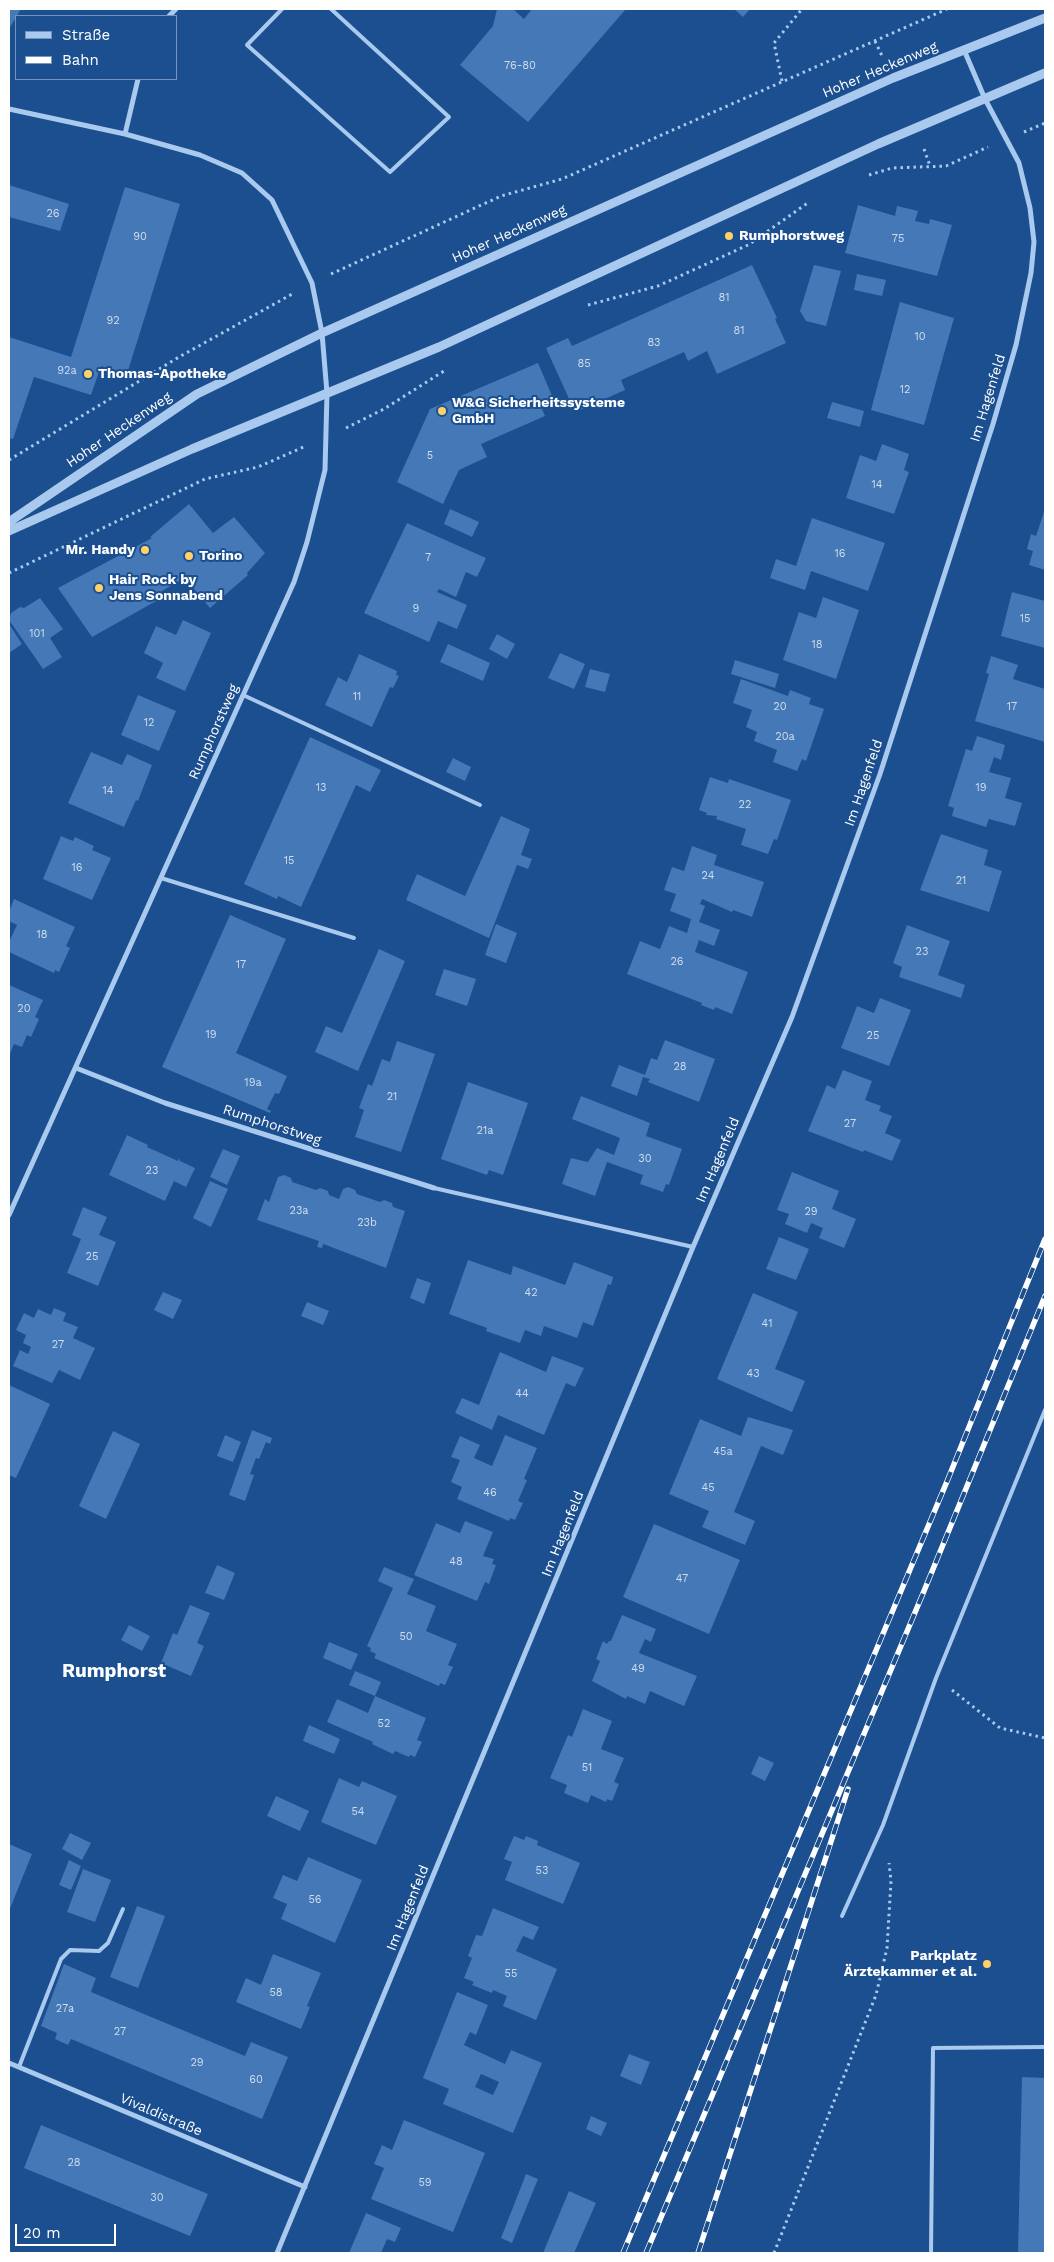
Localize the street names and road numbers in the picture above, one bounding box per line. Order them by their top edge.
street label: Hoher Heckenweg [820,38,940,102]
street label: Hoher Heckenweg [449,201,569,267]
street label: Im Hagenfeld [967,352,1009,444]
street label: Hoher Heckenweg [63,389,175,471]
street label: Rumphorstweg [185,682,243,782]
street label: Im Hagenfeld [841,737,887,829]
street label: Rumphorstweg [221,1101,323,1149]
street label: Im Hagenfeld [693,1115,743,1205]
street label: Im Hagenfeld [538,1489,588,1579]
street label: Im Hagenfeld [383,1863,433,1953]
street label: Vivaldistraße [117,2090,205,2140]

